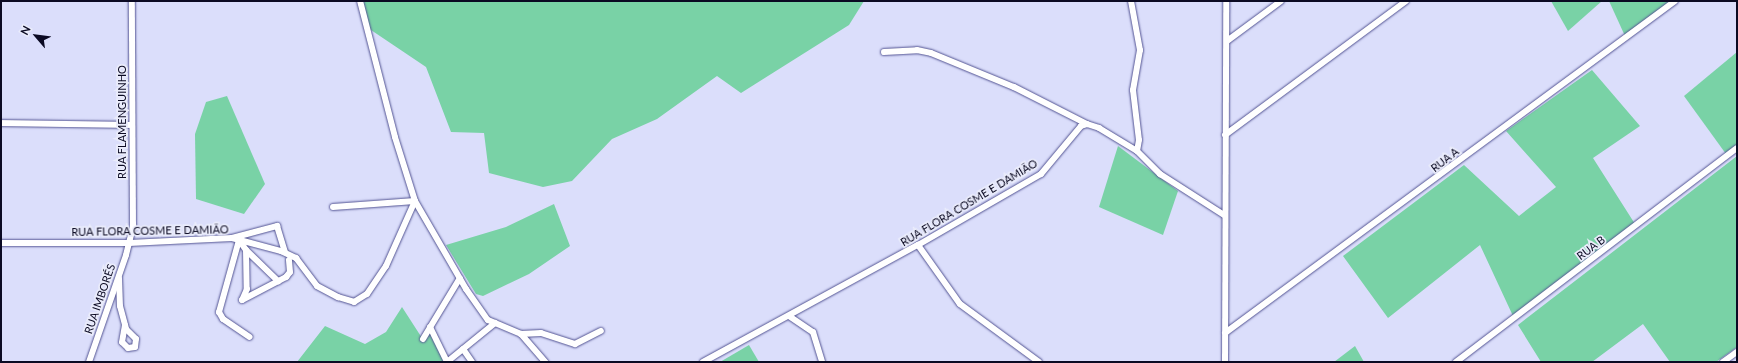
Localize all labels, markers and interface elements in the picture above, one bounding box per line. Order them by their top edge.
north arrow [16,16,56,56]
text: N [17,23,33,37]
street label: RUA FLAMENGUINHO [115,65,129,179]
street label: RUA A [1428,145,1462,175]
street label: RUA FLORA COSME E DAMIÃO [898,157,1040,249]
street label: RUA FLORA COSME E DAMIÃO [71,223,229,239]
street label: RUA B [1574,233,1608,263]
street label: RUA IMBORÉS [82,262,118,336]

